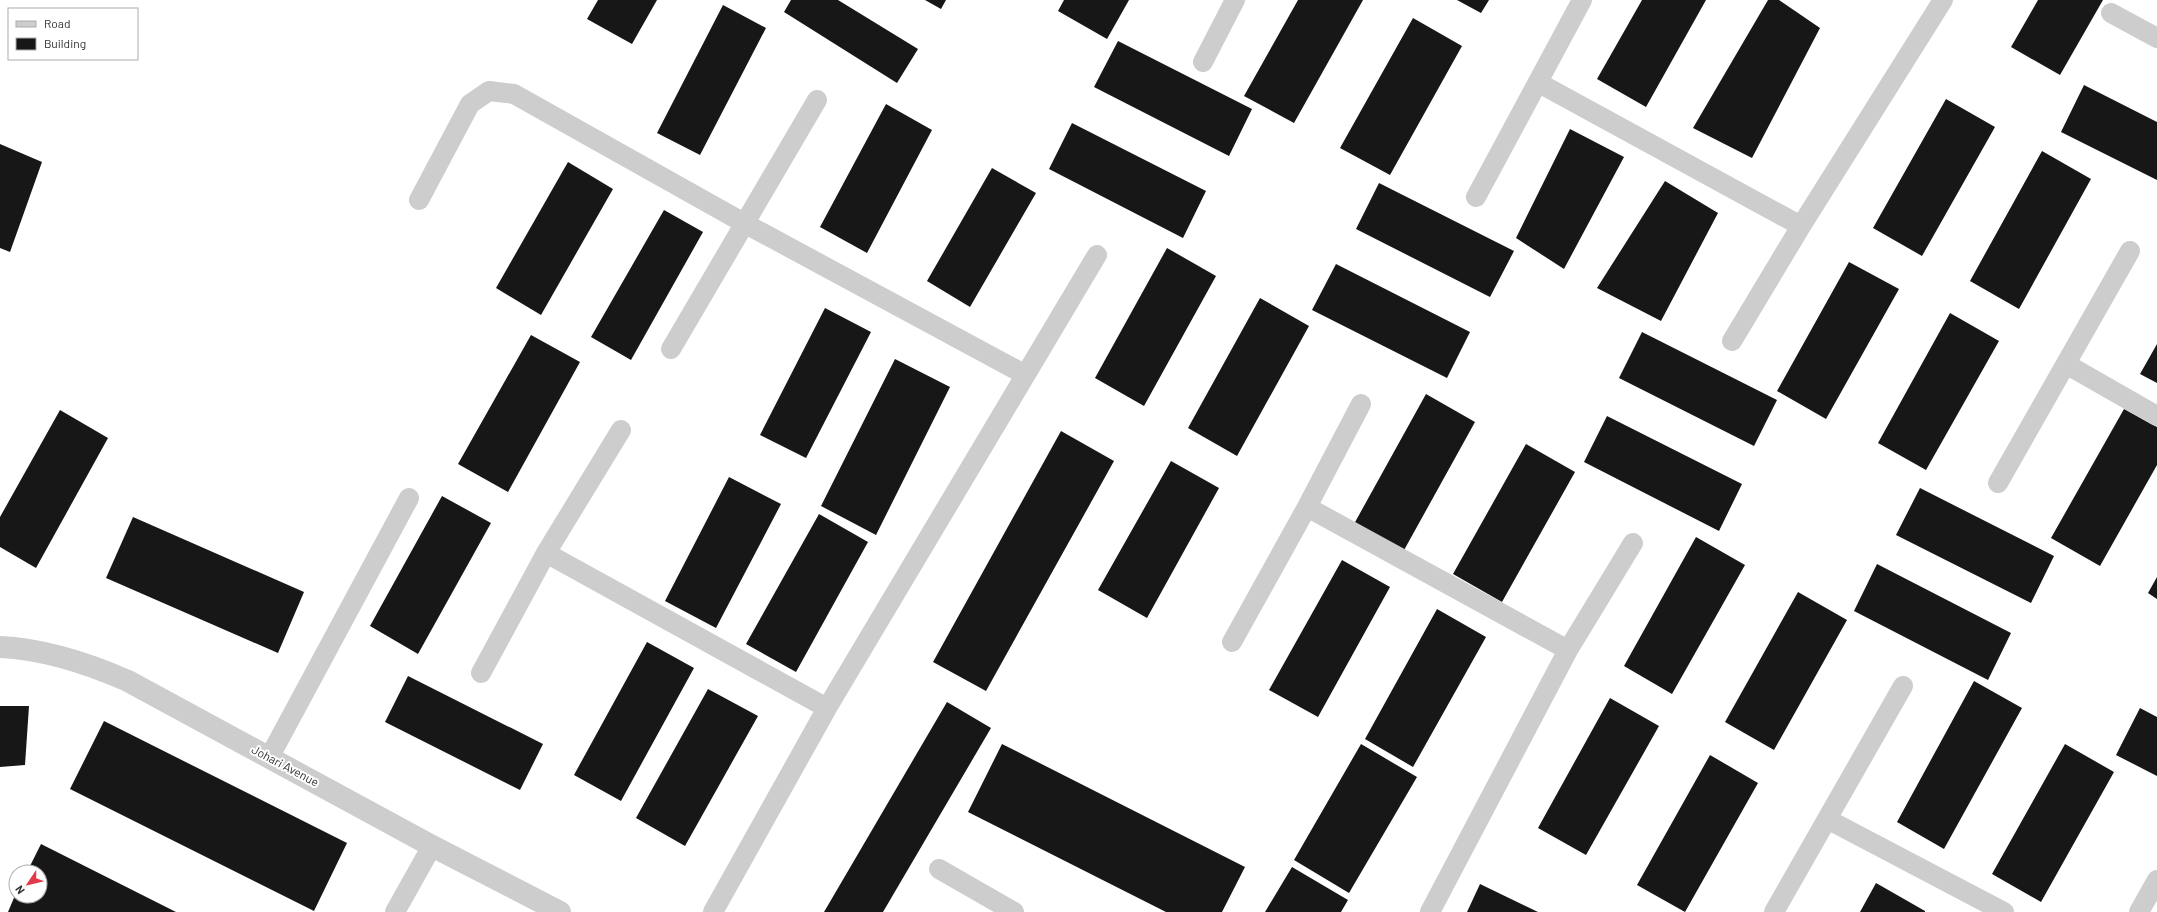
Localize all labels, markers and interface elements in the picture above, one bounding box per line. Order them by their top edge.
legend [8,8,138,60]
text: Road [44,16,71,30]
text: Building [44,36,86,50]
street label: Johari Avenue [250,742,321,789]
north arrow [8,864,48,904]
text: N [12,883,27,897]

